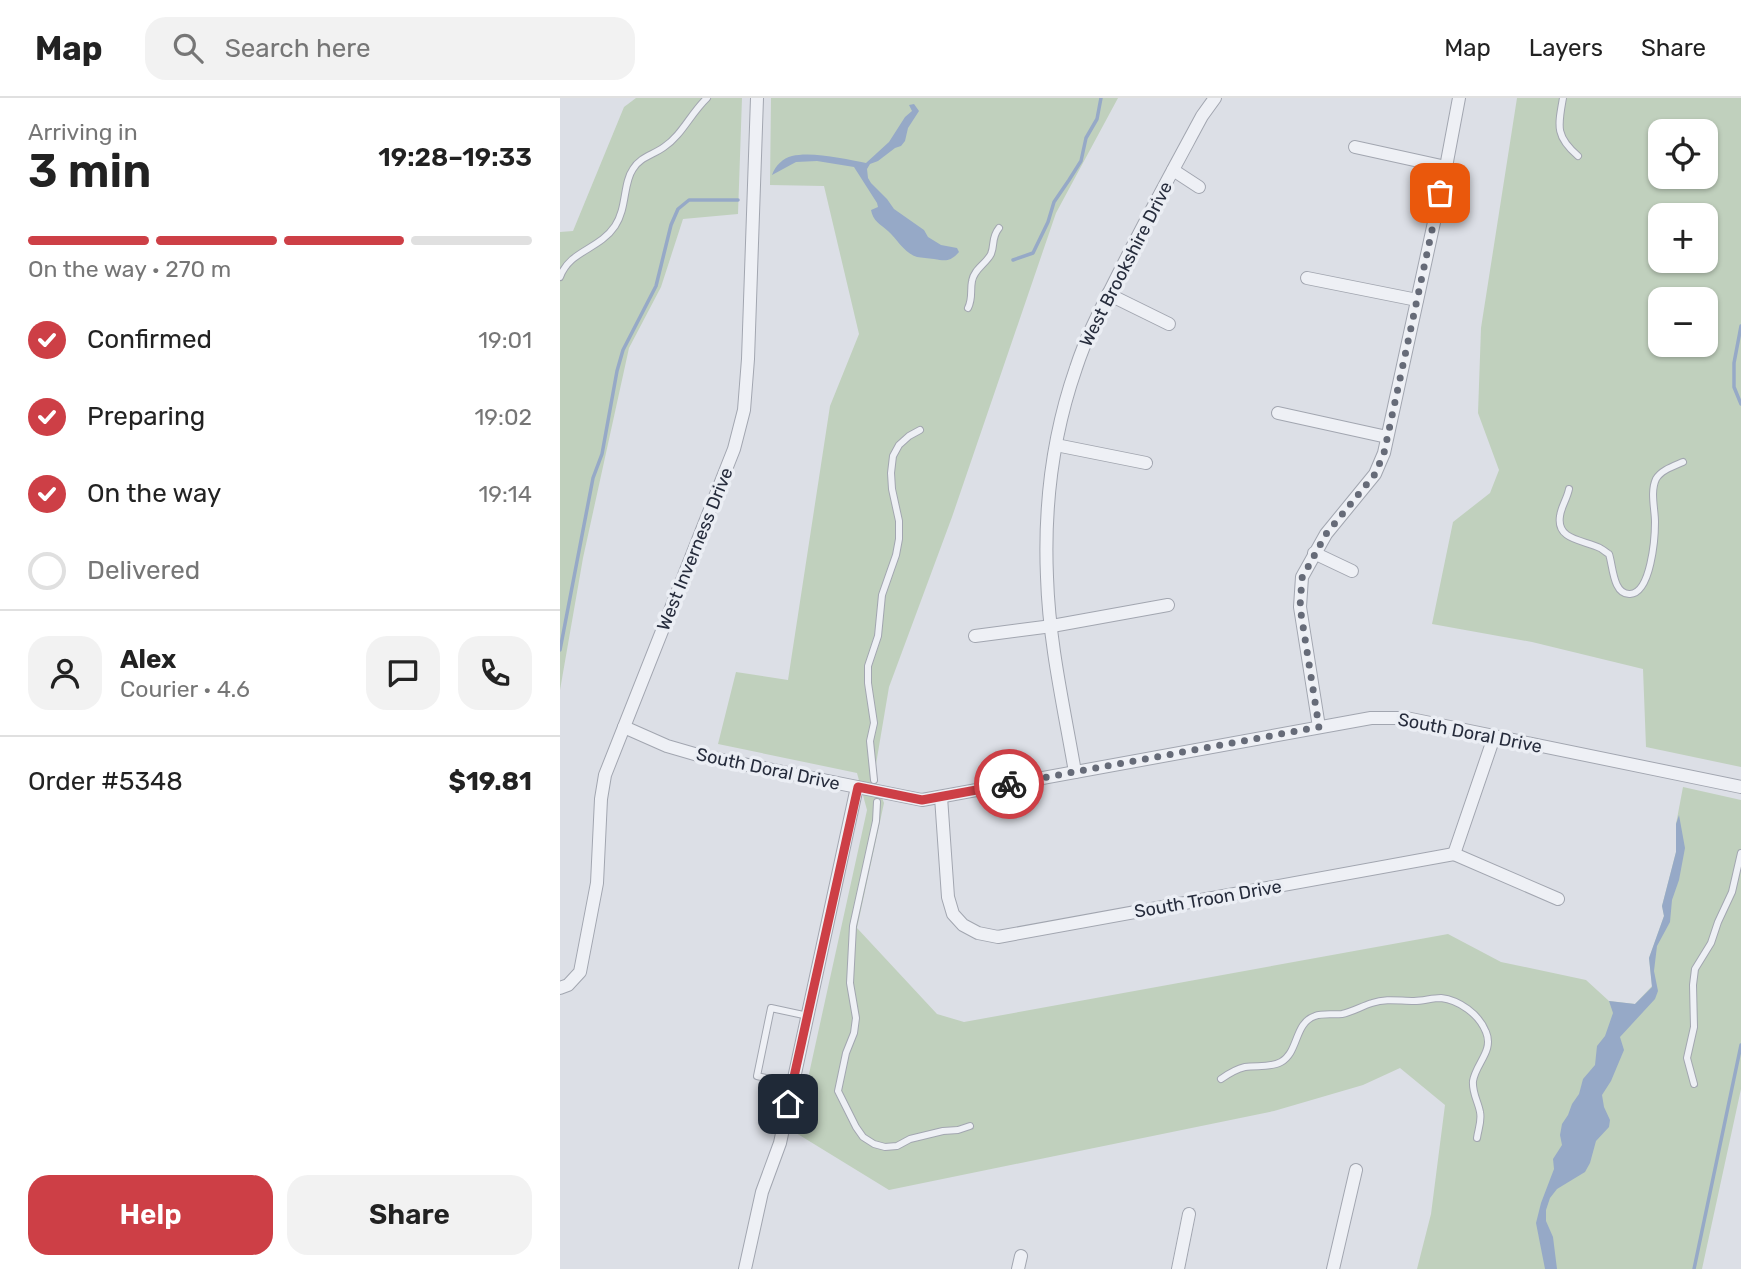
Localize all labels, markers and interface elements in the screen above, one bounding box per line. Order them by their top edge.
search box [145,17,635,80]
text: Map [35,29,103,68]
icon: search [169,29,207,67]
text: Search here [225,33,370,64]
text: Map [1444,34,1491,62]
text: Layers [1529,34,1603,62]
text: Share [1641,34,1706,62]
text: Arriving in [28,118,138,146]
map controls [1648,119,1718,357]
button: locate [1648,119,1718,189]
text: 19:28–19:33 [378,142,532,173]
text: 3 min [28,144,151,199]
pin [1410,163,1470,223]
icon: bag [1421,174,1459,212]
street label: West Brookshire Drive [1075,178,1177,350]
button: + [1648,203,1718,273]
text: On the way · 270 m [28,255,231,283]
button: − [1648,287,1718,357]
icon: check [28,321,66,359]
text: Confirmed [87,324,212,355]
text: 19:01 [478,326,532,354]
icon: check [28,398,66,436]
text: Preparing [87,401,205,432]
text: 19:02 [475,403,532,431]
street label: West Inverness Drive [652,464,738,634]
icon: check [28,475,66,513]
text: On the way [87,478,221,509]
text: 19:14 [479,480,532,508]
text: Delivered [87,555,200,586]
button: person [28,636,102,710]
button: chat [366,636,440,710]
button: phone [458,636,532,710]
text: Alex [120,644,176,675]
text: Courier · 4.6 [120,675,250,703]
street label: South Doral Drive [1396,708,1544,758]
street label: South Doral Drive [694,743,842,795]
courier [974,749,1044,819]
icon: bike [990,765,1028,803]
text: Order #5348 [28,766,183,797]
text: $19.81 [449,766,532,797]
street label: South Troon Drive [1133,875,1283,923]
pin [758,1074,818,1134]
icon: home [769,1085,807,1123]
button: Help [28,1175,273,1255]
button: Share [287,1175,532,1255]

